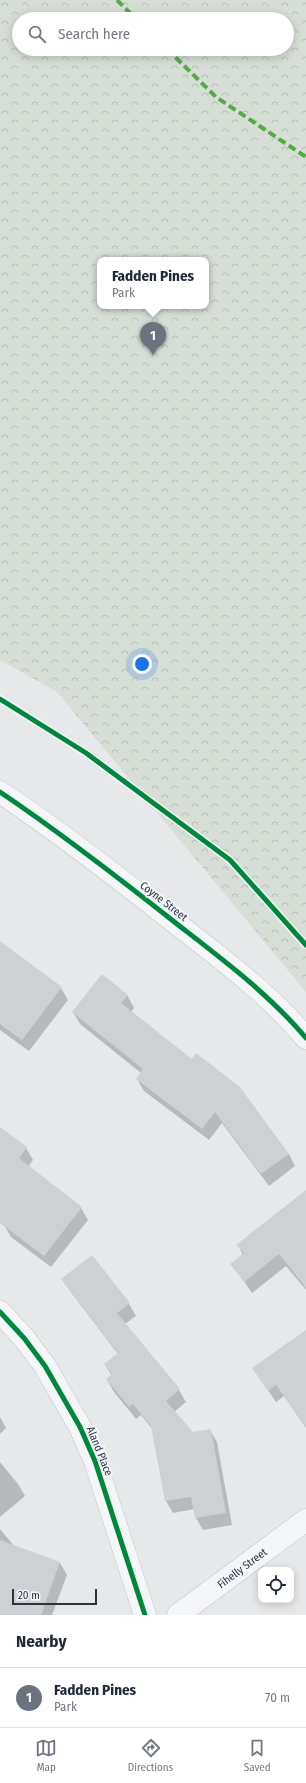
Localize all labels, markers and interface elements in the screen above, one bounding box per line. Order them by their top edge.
search box [12,12,294,56]
icon: search [26,23,48,45]
text: Search here [58,25,130,43]
popup [97,257,209,309]
text: Fadden Pines [112,267,194,285]
text: Park [112,285,135,300]
pin: 1 [140,322,166,355]
your location [132,654,152,674]
street label: Coyne Street [137,879,190,924]
street label: Aland Place [84,1425,115,1478]
street label: Fihelly Street [215,1545,270,1591]
map controls [258,1567,294,1603]
button: locate [258,1567,294,1603]
scale bar [12,1587,97,1606]
text: 20 m [18,1589,40,1602]
text: Nearby [16,1631,67,1652]
text: Fadden Pines [54,1681,136,1699]
text: 1 [26,1690,32,1705]
text: 70 m [265,1690,290,1705]
text: Park [54,1699,77,1714]
tab: Map [35,1737,57,1774]
tab: Directions [128,1737,173,1774]
tab: Saved [244,1737,271,1774]

